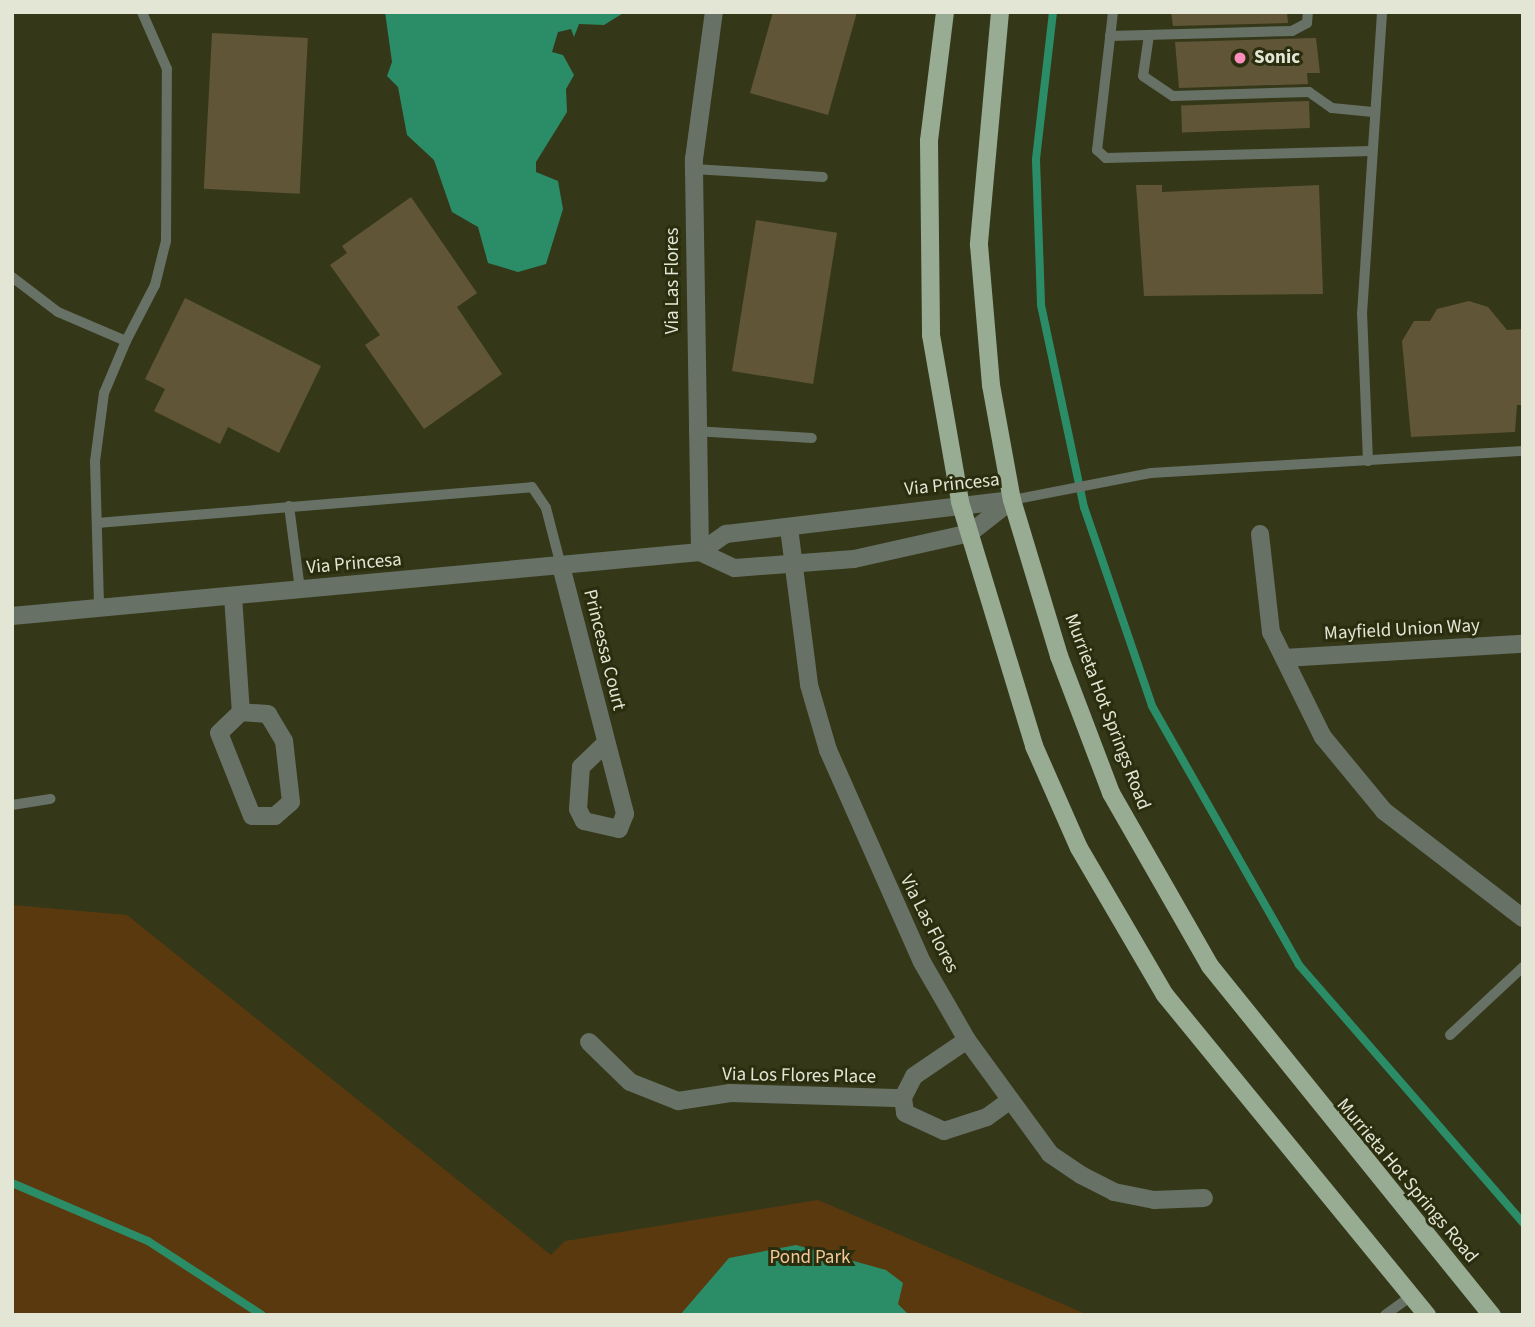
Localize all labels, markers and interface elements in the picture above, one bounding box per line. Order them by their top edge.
place label: Sonic [1254,47,1300,69]
marker: Sonic [1232,50,1248,66]
street label: Via Las Flores [662,228,684,334]
street label: Via Princesa [903,469,1001,501]
street label: Via Princesa [305,548,403,580]
street label: Princessa Court [578,587,630,713]
street label: Murrieta Hot Springs Road [1059,611,1155,813]
street label: Mayfield Union Way [1324,615,1480,645]
street label: Via Las Flores [895,871,963,977]
street label: Via Los Flores Place [722,1063,876,1089]
street label: Murrieta Hot Springs Road [1332,1094,1482,1268]
park label: Pond Park [770,1247,850,1269]

